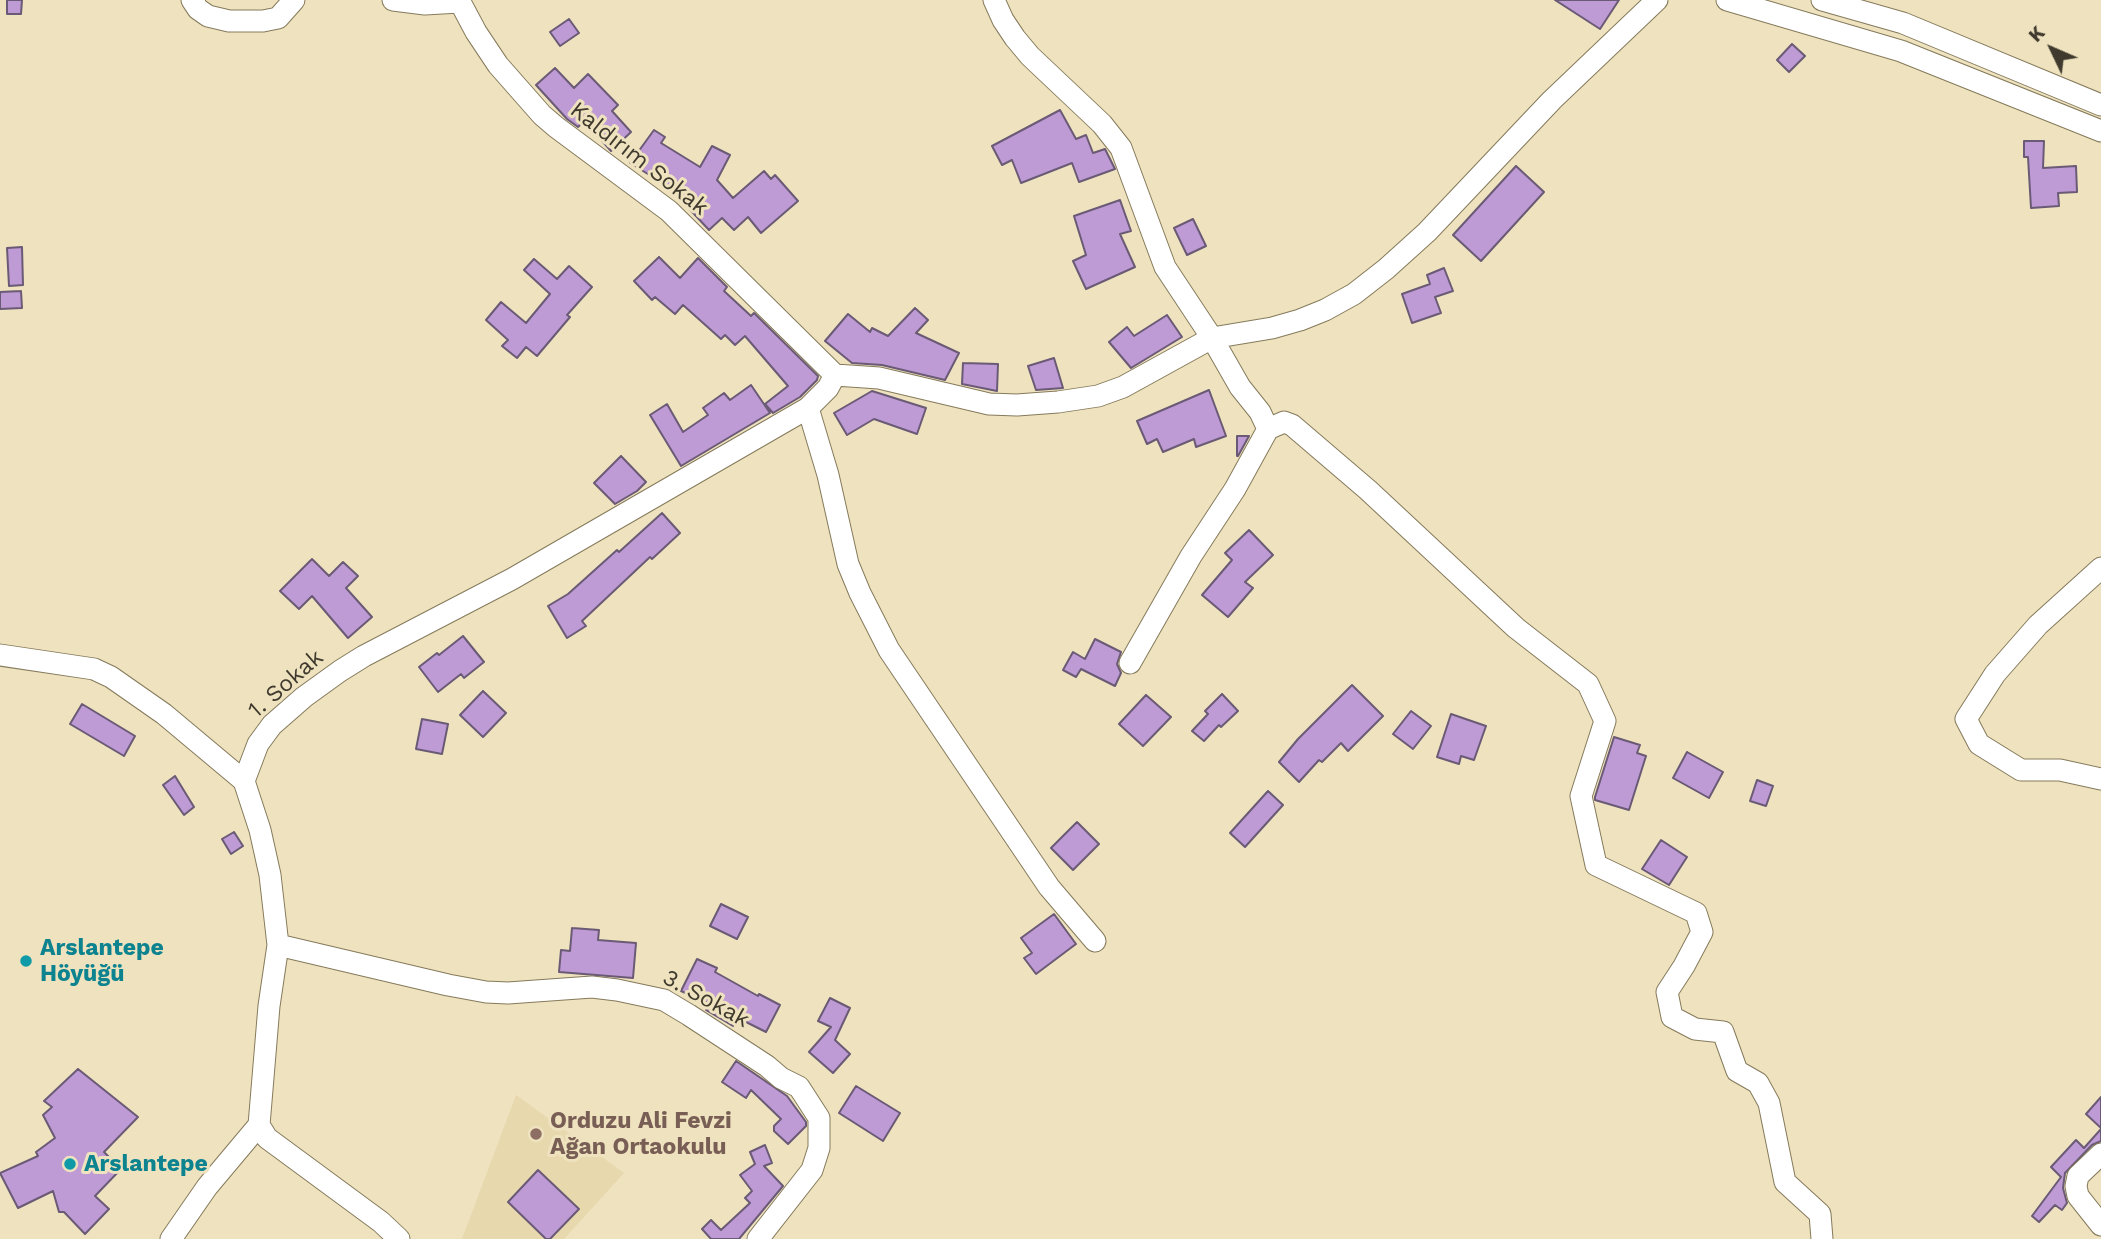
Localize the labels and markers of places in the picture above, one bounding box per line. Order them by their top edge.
place label: Arslantepe Höyüğü [40,934,164,988]
marker: Arslantepe Höyüğü [18,953,34,969]
place label: Orduzu Ali Fevzi Ağan Ortaokulu [550,1107,732,1161]
marker: Orduzu Ali Fevzi Ağan Ortaokulu [528,1126,544,1142]
place label: Arslantepe [84,1150,208,1178]
marker: Arslantepe [62,1156,78,1172]

